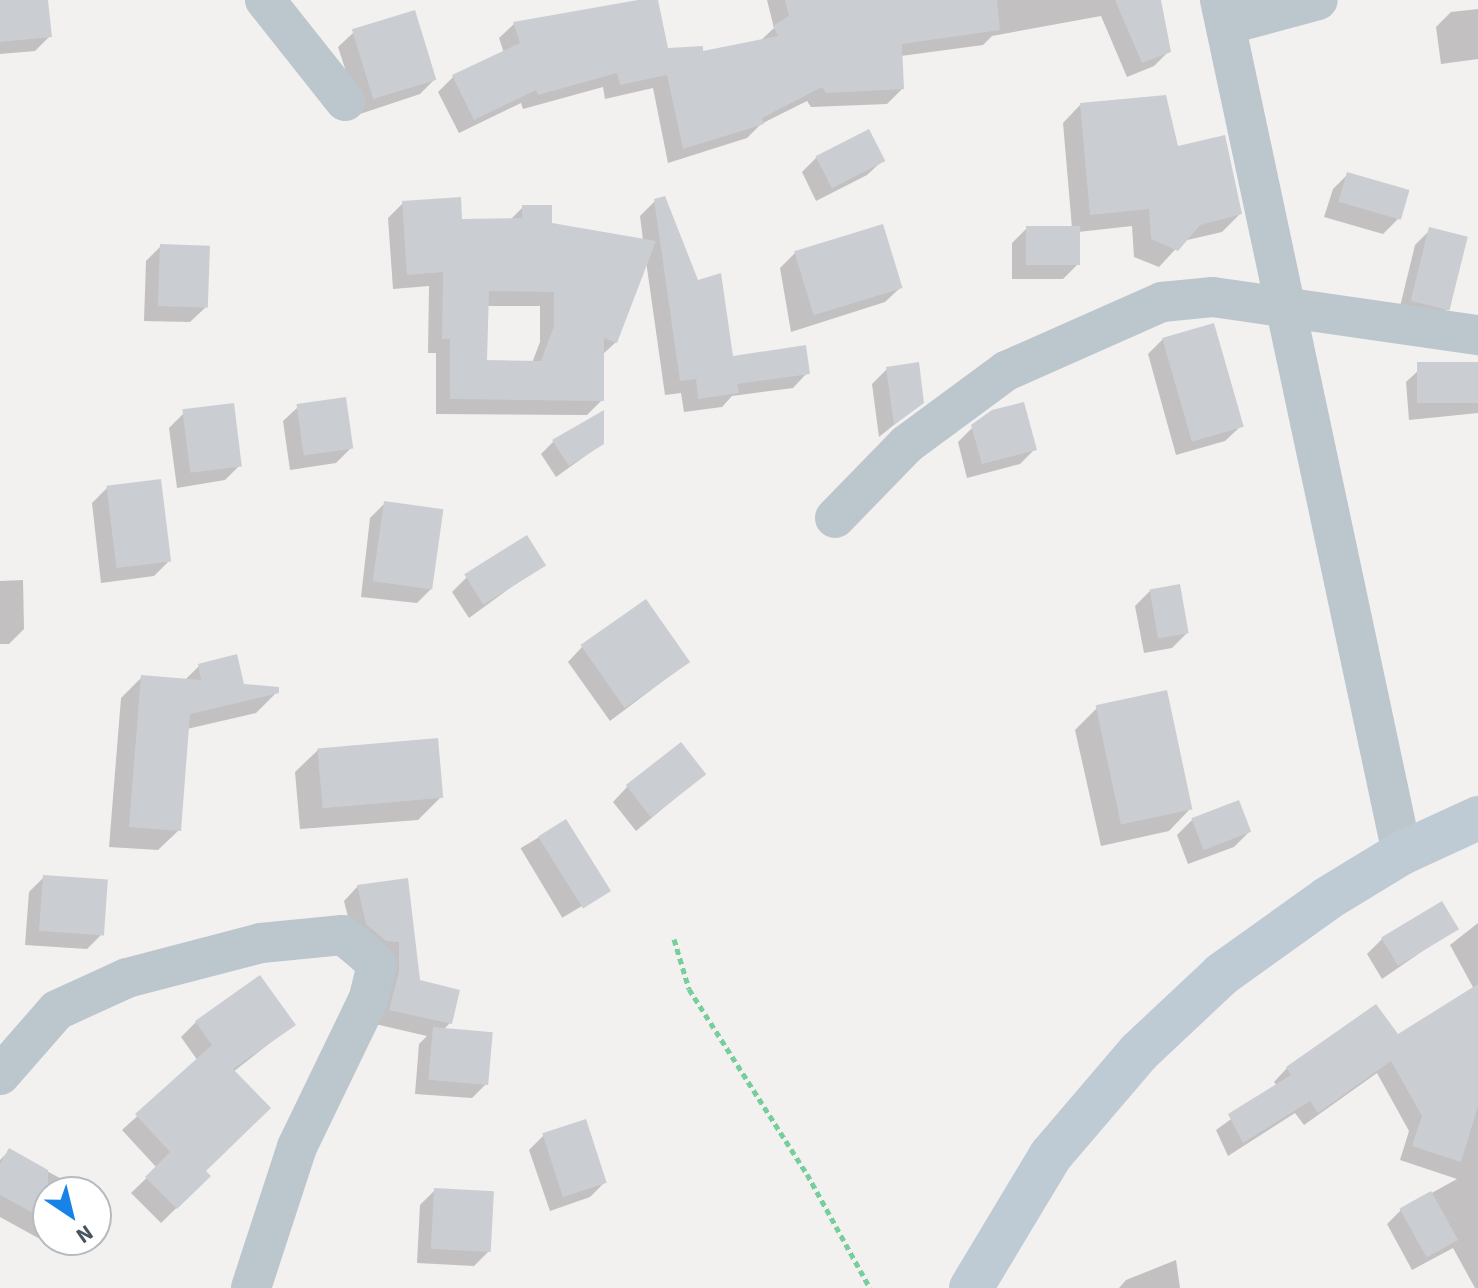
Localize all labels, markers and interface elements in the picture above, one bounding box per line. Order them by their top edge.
north arrow [32,1176,112,1256]
text: N [69,1217,100,1251]

